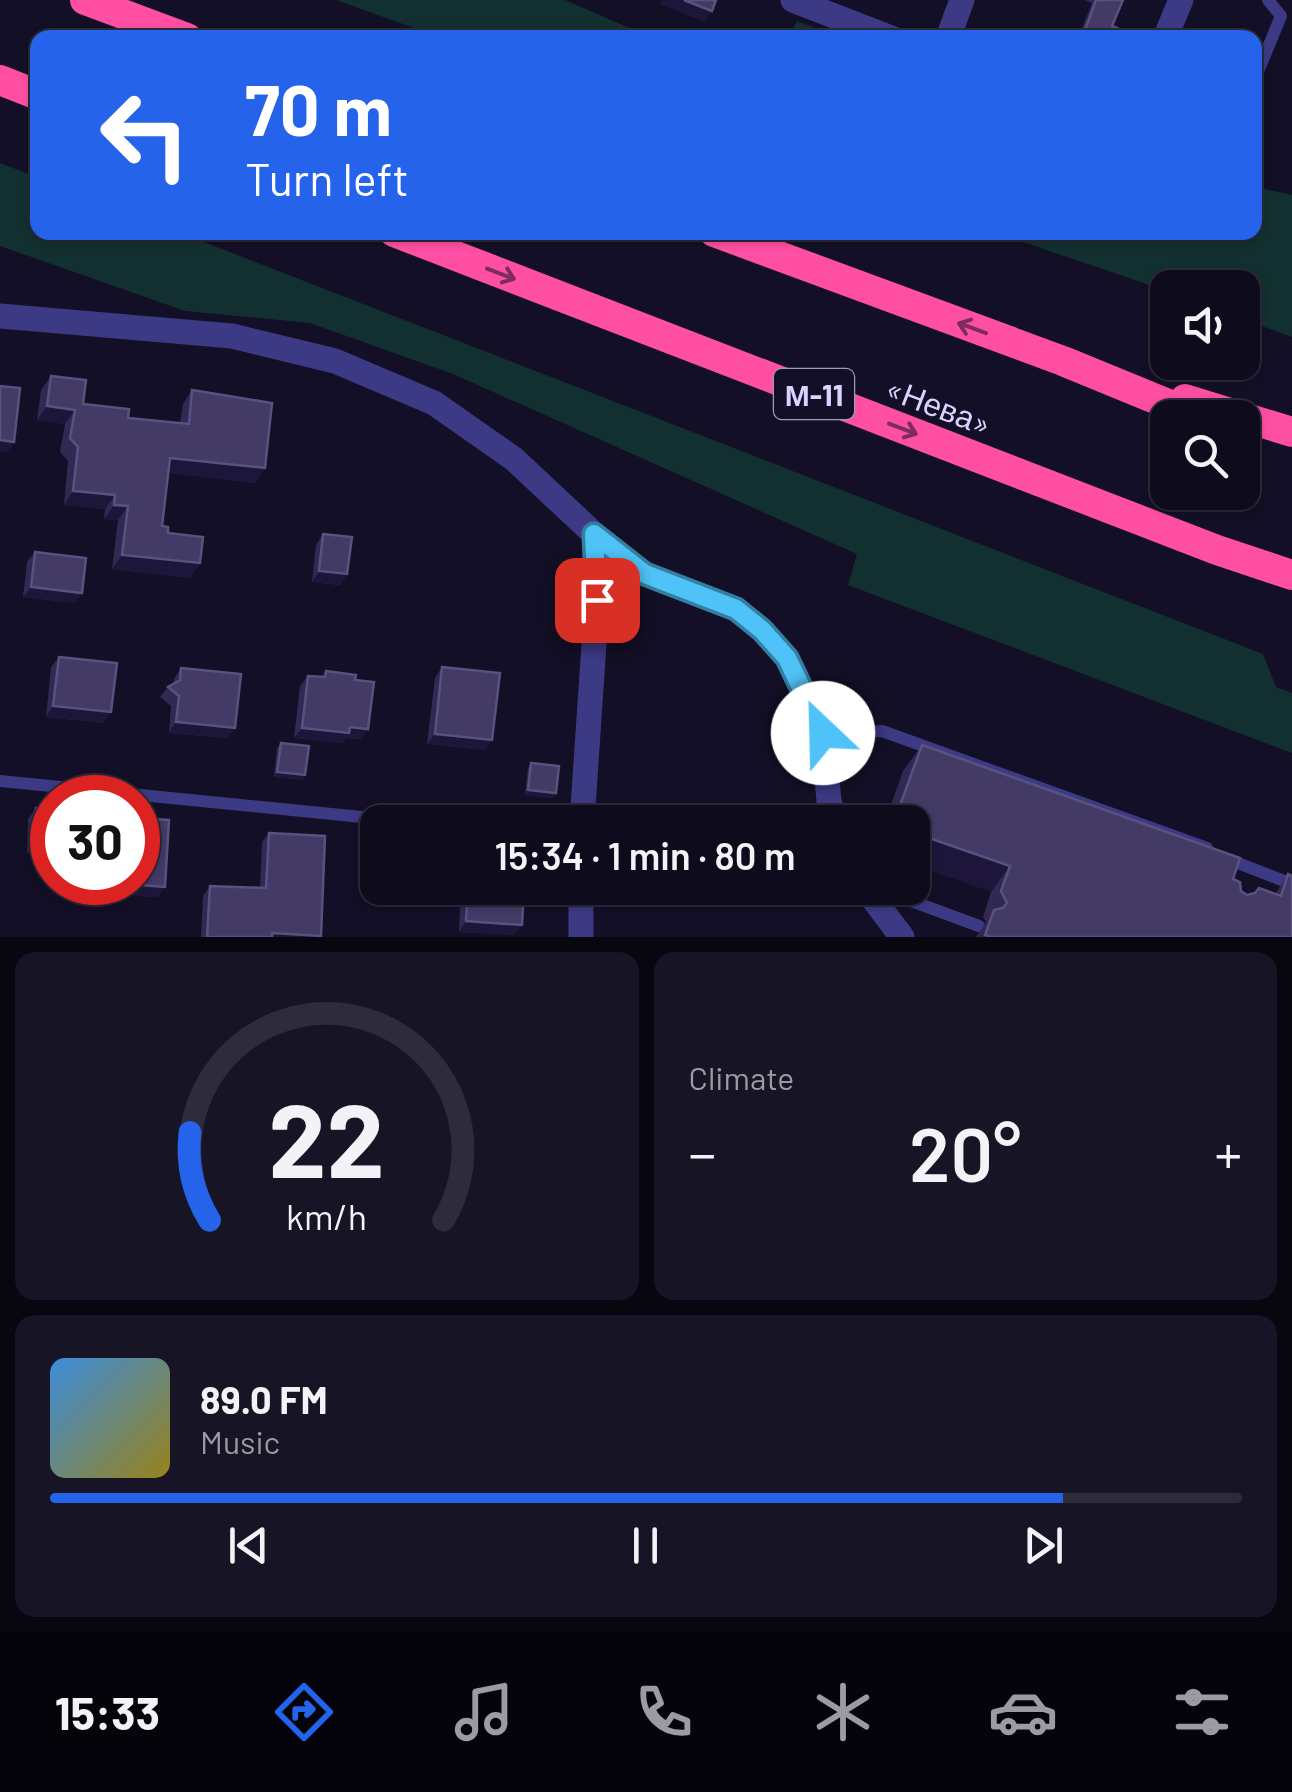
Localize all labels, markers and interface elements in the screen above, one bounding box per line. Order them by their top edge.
text: 70 m [245,66,392,150]
icon: left [80,70,210,200]
text: Turn left [245,151,409,205]
one-way arrow [485,266,516,284]
map controls [1150,270,1260,510]
button: sound [1150,270,1260,380]
one-way arrow [957,318,988,336]
street label: «Нева» [881,368,997,442]
road number: М-11 [774,369,854,419]
button: search [1150,400,1260,510]
one-way arrow [887,421,917,439]
pin [555,558,640,643]
icon: arrive [570,573,625,628]
position arrow [771,681,875,785]
speed limit sign: 30 [30,775,160,905]
text: 15:34 · 1 min · 80 m [495,832,795,878]
text: Climate [689,1058,794,1096]
text: 22 [269,1074,385,1199]
text: 20° [909,1107,1021,1197]
text: − [689,1119,716,1185]
text: + [1214,1119,1242,1185]
text: km/h [286,1194,367,1237]
text: 89.0 FM [200,1376,328,1422]
text: Music [200,1422,280,1460]
icon: previous [221,1518,276,1573]
icon: pause [618,1518,673,1573]
icon: next [1016,1518,1071,1573]
icon: directions [269,1677,339,1747]
icon: music [449,1677,519,1747]
icon: phone [629,1677,699,1747]
icon: climate [808,1677,878,1747]
icon: car [988,1677,1058,1747]
icon: filters [1167,1677,1237,1747]
text: 15:33 [55,1685,160,1739]

